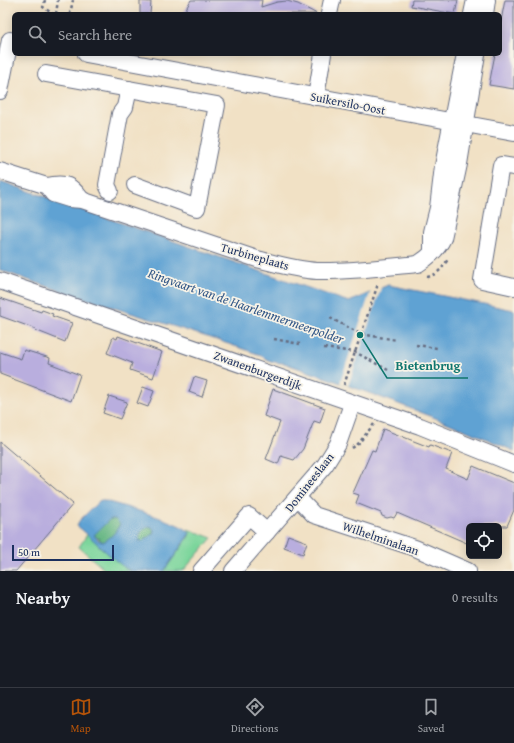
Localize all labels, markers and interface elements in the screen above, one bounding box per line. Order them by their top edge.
search box [12,12,502,56]
icon: search [26,23,48,45]
text: Search here [58,24,132,45]
street label: Suikersilo-Oost [309,87,388,119]
street label: Turbineplaats [219,238,291,274]
water label: Ringvaart van de Haarlemmermeerpolder [145,263,347,349]
street label: Zwanenburgerdijk [212,346,305,394]
callout: Bietenbrug [387,353,468,378]
text: Bietenbrug [396,356,461,375]
street label: Domineeslaan [281,449,338,515]
street label: Wilhelminalaan [341,517,422,559]
map controls [466,523,502,559]
button: locate [466,523,502,559]
scale bar [12,543,114,562]
text: 50 m [18,544,40,560]
text: Nearby [16,585,70,610]
text: 0 results [452,588,498,607]
tab: Map [70,696,92,736]
tab: Directions [231,696,278,736]
tab: Saved [418,696,444,736]

